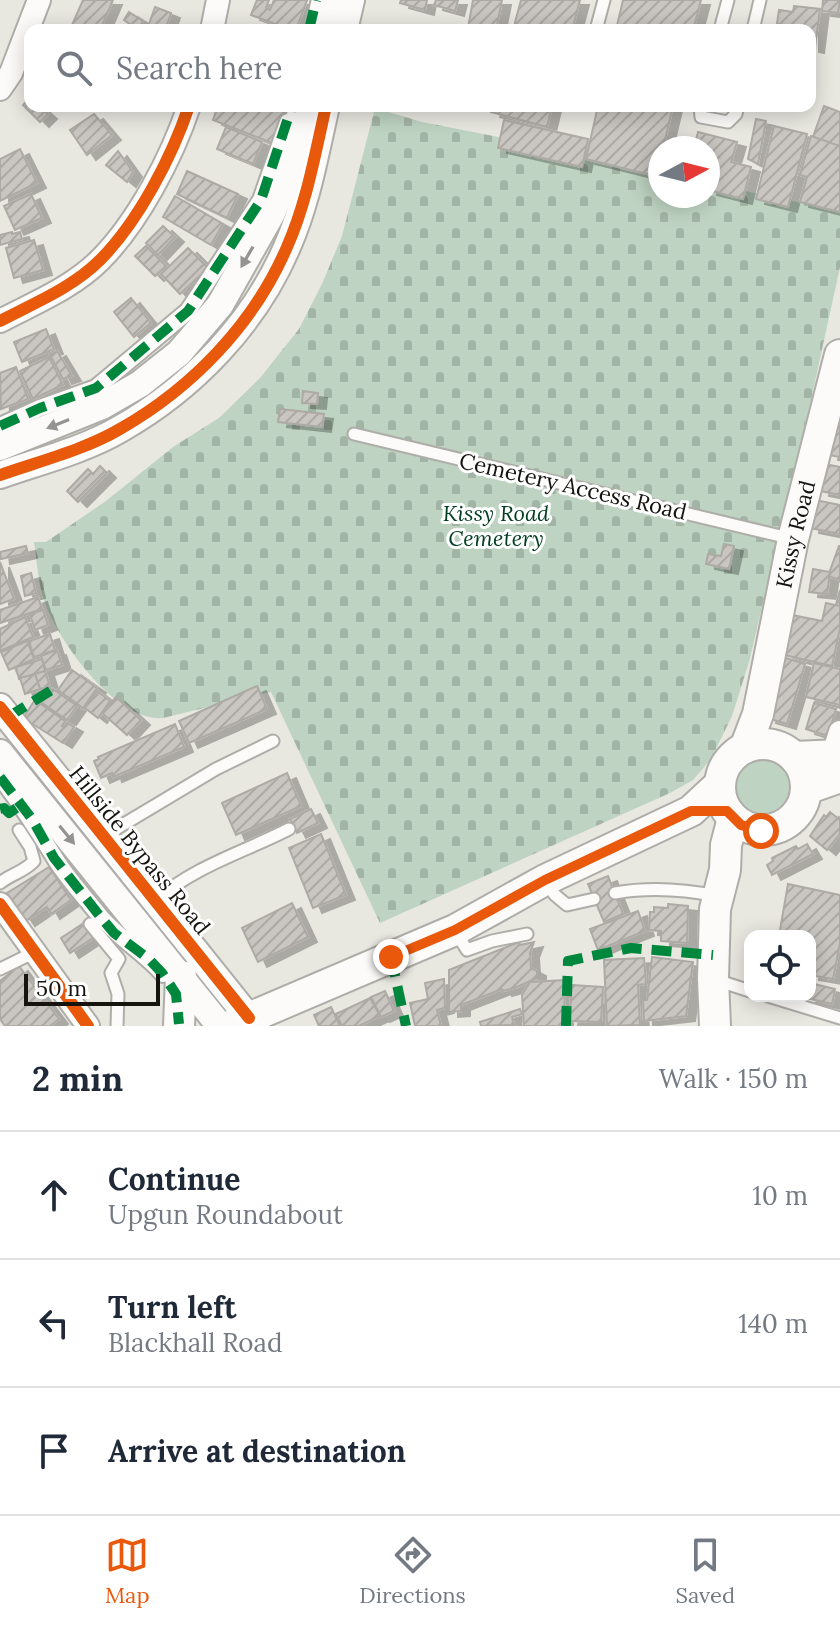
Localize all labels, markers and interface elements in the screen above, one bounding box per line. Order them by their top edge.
search box [24,24,816,112]
icon: search [52,46,96,90]
text: Search here [116,49,283,87]
north arrow [648,136,720,208]
one-way arrow [240,246,254,268]
one-way arrow [46,418,70,431]
street label: Cemetery Access Road [457,446,689,526]
street label: Kissy Road [769,477,821,591]
park label: Kissy Road Cemetery [443,499,550,552]
street label: Hillside Bypass Road [63,760,217,940]
route start [743,813,779,849]
one-way arrow [58,825,75,845]
map controls [744,930,816,1002]
button: locate [744,930,816,1002]
route end [373,939,409,975]
scale bar [24,970,160,1006]
text: 50 m [36,974,87,1002]
text: 2 min [32,1057,123,1100]
text: Walk · 150 m [659,1062,808,1095]
text: Continue [108,1160,240,1198]
icon: ahead [32,1173,76,1217]
text: 10 m [752,1179,808,1212]
text: Upgun Roundabout [108,1198,343,1231]
text: Turn left [108,1288,236,1326]
icon: left [32,1301,76,1345]
text: 140 m [738,1307,808,1340]
text: Blackhall Road [108,1326,283,1359]
icon: arrive [32,1429,76,1473]
text: Arrive at destination [108,1432,406,1470]
tab: Map [105,1533,150,1609]
tab: Directions [359,1533,466,1609]
tab: Saved [676,1533,735,1609]

